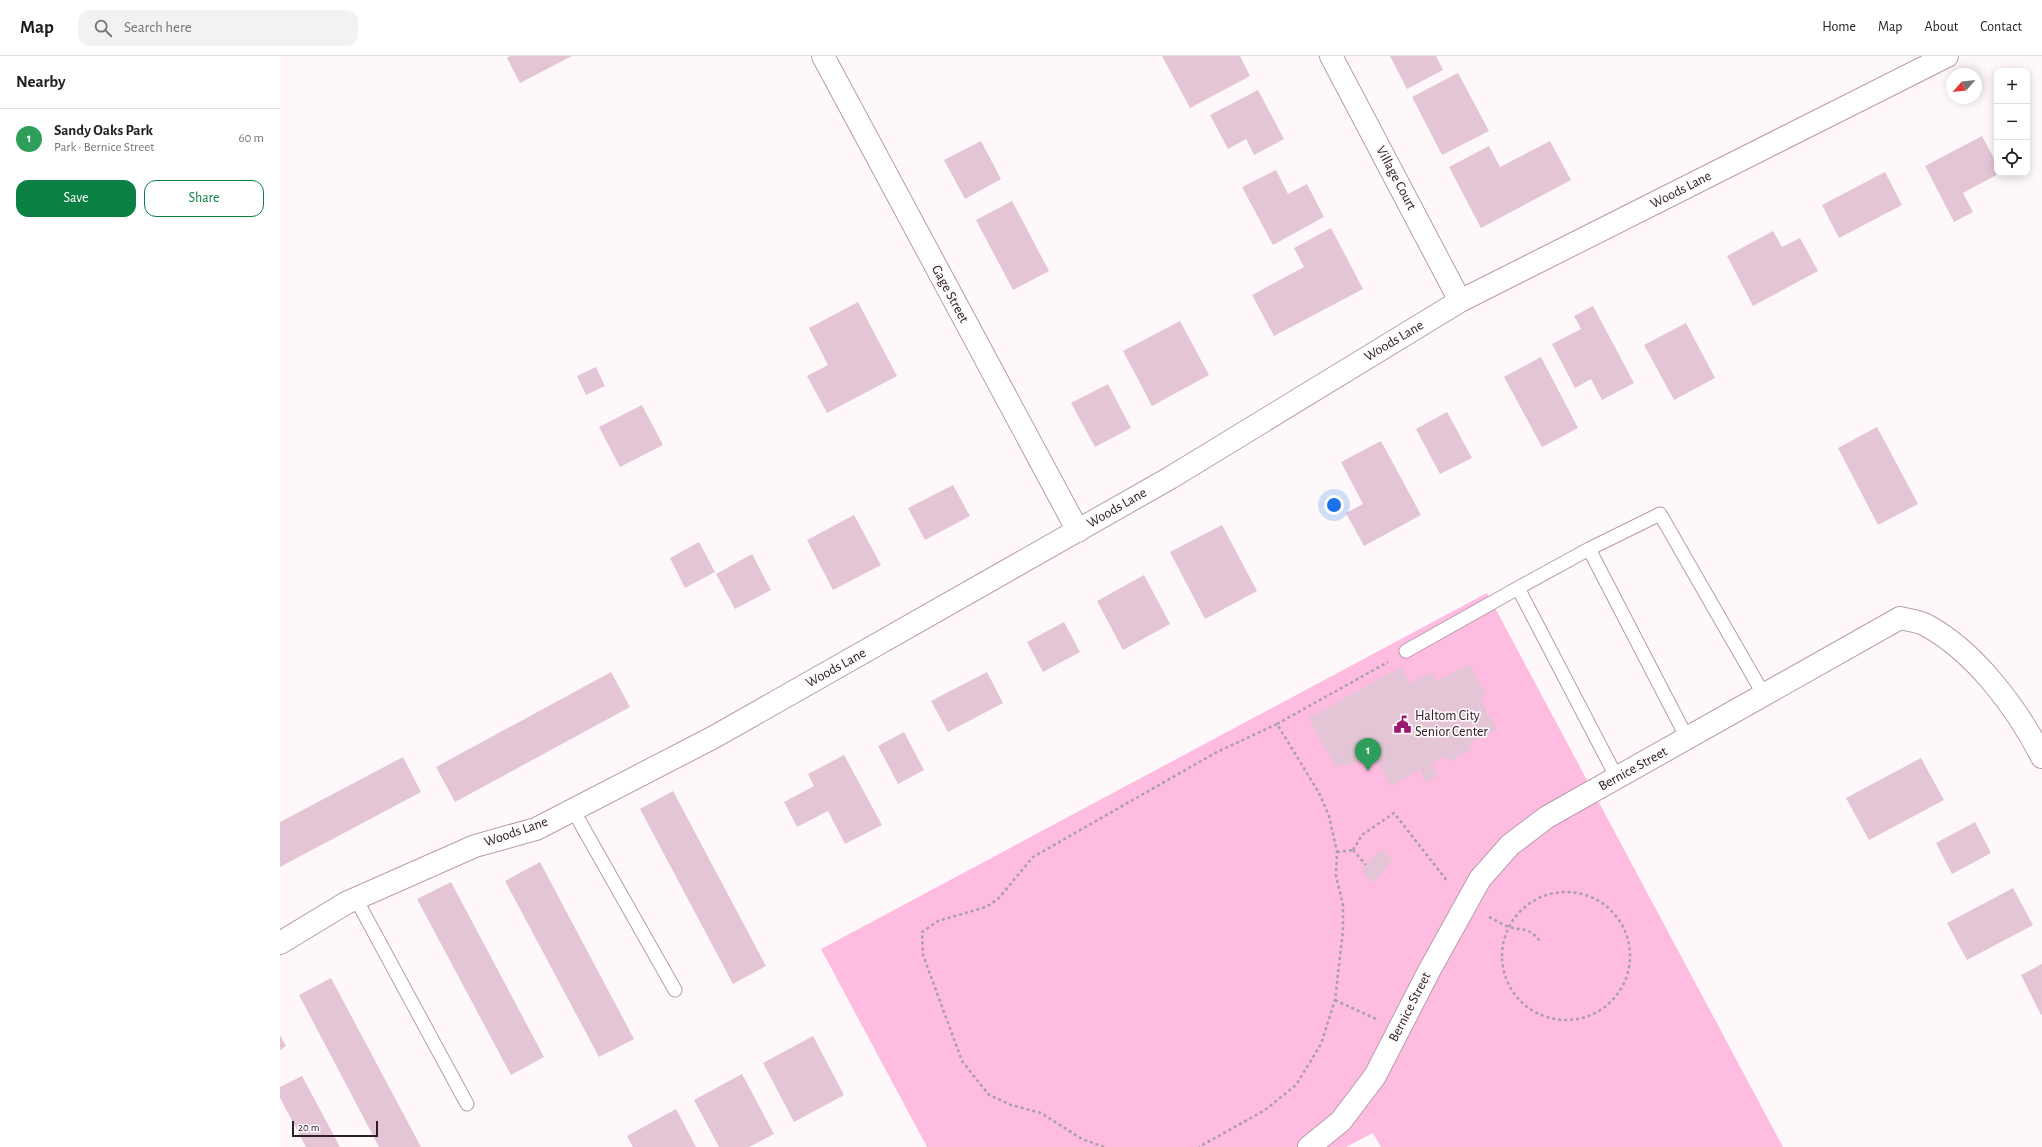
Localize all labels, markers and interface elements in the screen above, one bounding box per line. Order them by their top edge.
search box [78,10,358,46]
icon: search [92,17,114,39]
text: Map [20,18,54,37]
text: Search here [124,20,192,35]
text: Home [1822,20,1856,34]
text: Map [1878,20,1902,34]
text: About [1924,20,1958,34]
text: Contact [1980,20,2022,34]
north arrow [1946,68,1982,104]
map controls [1994,68,2030,176]
button: + [1994,68,2030,104]
text: Nearby [16,73,66,90]
button: − [1994,104,2030,140]
text: Sandy Oaks Park [54,123,153,138]
text: 1 [27,132,31,145]
text: 60 m [238,132,264,145]
button: locate [1994,140,2030,176]
text: Park · Bernice Street [54,141,154,154]
street label: Village Court [1373,144,1419,213]
street label: Woods Lane [1648,169,1714,211]
button: Save [16,180,136,217]
button: Share [144,180,264,217]
street label: Gage Street [929,263,971,326]
street label: Woods Lane [1362,318,1426,364]
street label: Woods Lane [1085,485,1149,531]
your location [1324,495,1344,515]
street label: Woods Lane [804,646,868,690]
place label: Haltom City Senior Center [1415,709,1488,739]
public building icon: Haltom City Senior Center [1392,714,1412,734]
pin: 1 [1355,738,1381,771]
street label: Bernice Street [1596,744,1670,794]
street label: Woods Lane [482,815,550,849]
street label: Bernice Street [1386,969,1434,1044]
scale bar [292,1119,378,1138]
text: 20 m [298,1122,319,1133]

